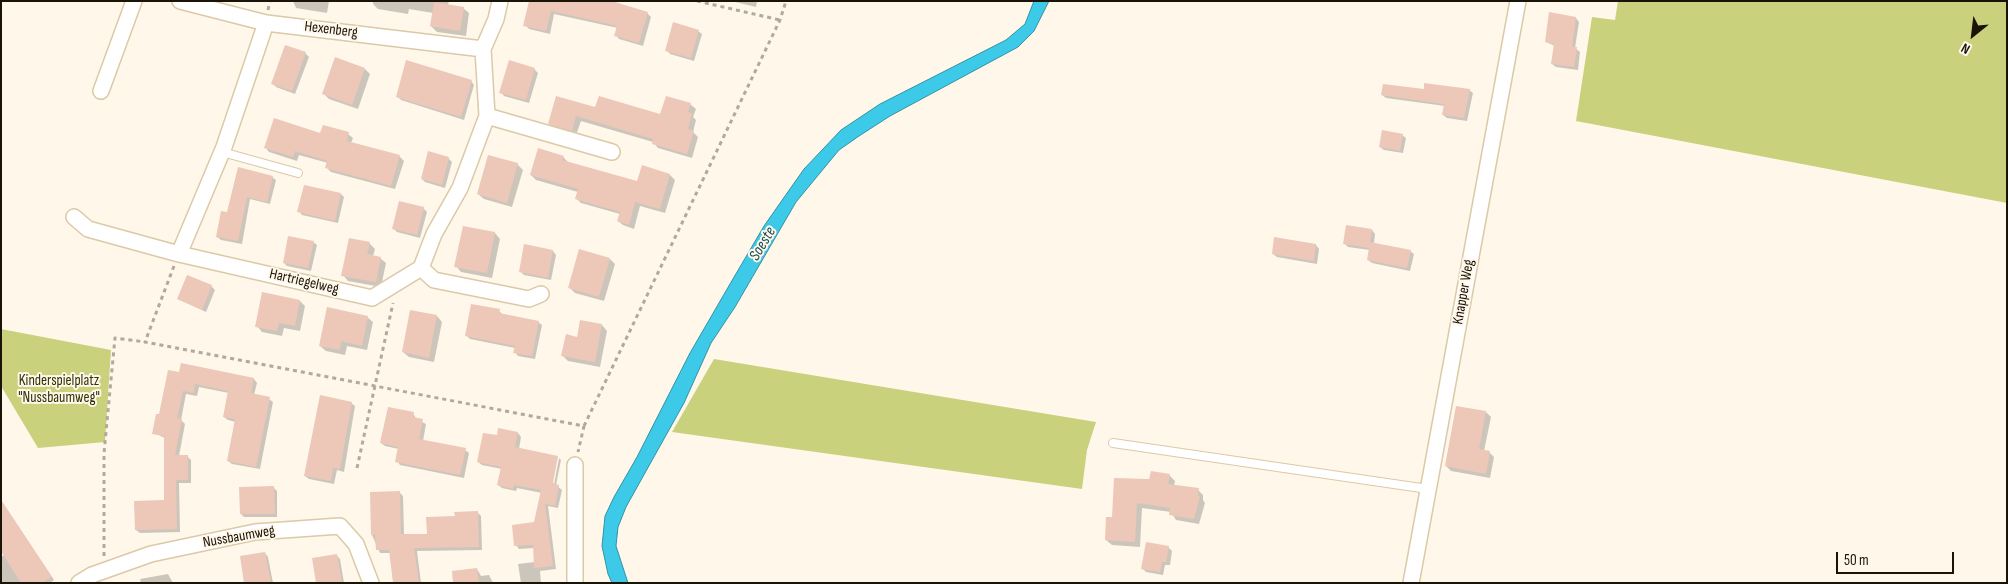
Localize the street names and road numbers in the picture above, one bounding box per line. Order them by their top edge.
street label: Hexenberg [303,18,359,42]
street label: Knapper Weg [1449,258,1479,326]
street label: Hartriegelweg [268,265,340,299]
street label: Nussbaumweg [202,522,276,552]

